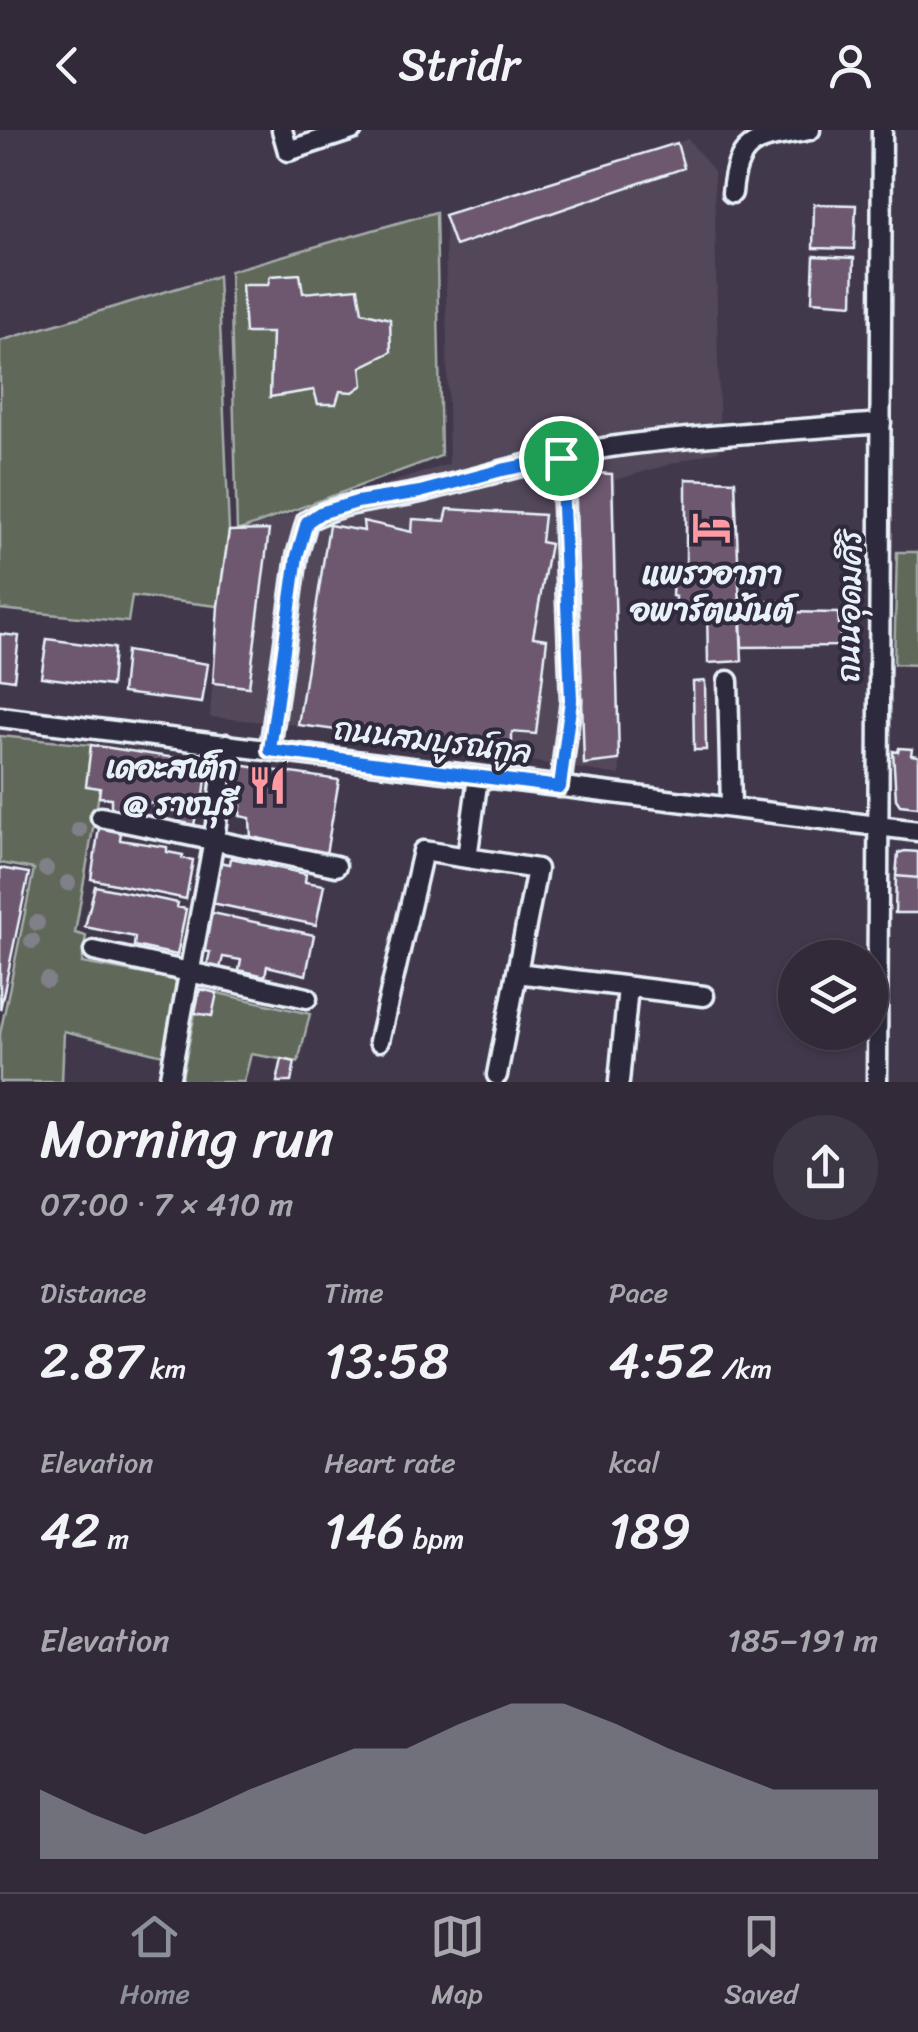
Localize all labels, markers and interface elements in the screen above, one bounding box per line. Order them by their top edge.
text: Stridr [399,25,519,105]
icon: back [40,38,95,93]
icon: person [823,38,878,93]
pin [519,416,604,501]
icon: arrive [534,431,589,486]
hotel icon: แพรวอาภา อพาร์ตเม้นต์ [691,507,733,549]
street label: ถนนอุดมศิริ [820,527,879,683]
place label: แพรวอาภา อพาร์ตเม้นต์ [630,545,799,639]
street label: ถนนสมบูรณ์กูล [331,700,535,781]
place label: เดอะสเต็ก @ ราชบุรี [106,739,241,833]
restaurant icon: เดอะสเต็ก @ ราชบุรี [246,764,288,806]
map controls [778,940,888,1050]
button: layers [778,940,888,1050]
text: Morning run [40,1090,334,1187]
button: share [773,1115,878,1220]
text: 07:00 · 7 × 410 m [40,1176,293,1233]
text: Distance [40,1268,146,1317]
text: Time [324,1268,384,1317]
text: Pace [609,1268,668,1317]
text: 2.87 [40,1317,143,1406]
text: 13:58 [324,1317,449,1406]
text: 4:52 [609,1317,714,1406]
text: km [143,1344,186,1393]
text: /km [714,1344,772,1393]
text: Elevation [40,1438,153,1487]
text: Heart rate [324,1438,456,1487]
text: kcal [609,1438,660,1487]
text: 42 [40,1487,100,1576]
text: 146 [324,1487,405,1576]
text: 189 [609,1487,691,1576]
text: m [100,1514,129,1563]
text: bpm [405,1514,464,1563]
text: Elevation [40,1612,170,1669]
text: 185–191 m [727,1612,878,1669]
tab: Home [120,1909,190,2018]
tab: Map [430,1909,485,2018]
tab: Saved [724,1909,798,2018]

